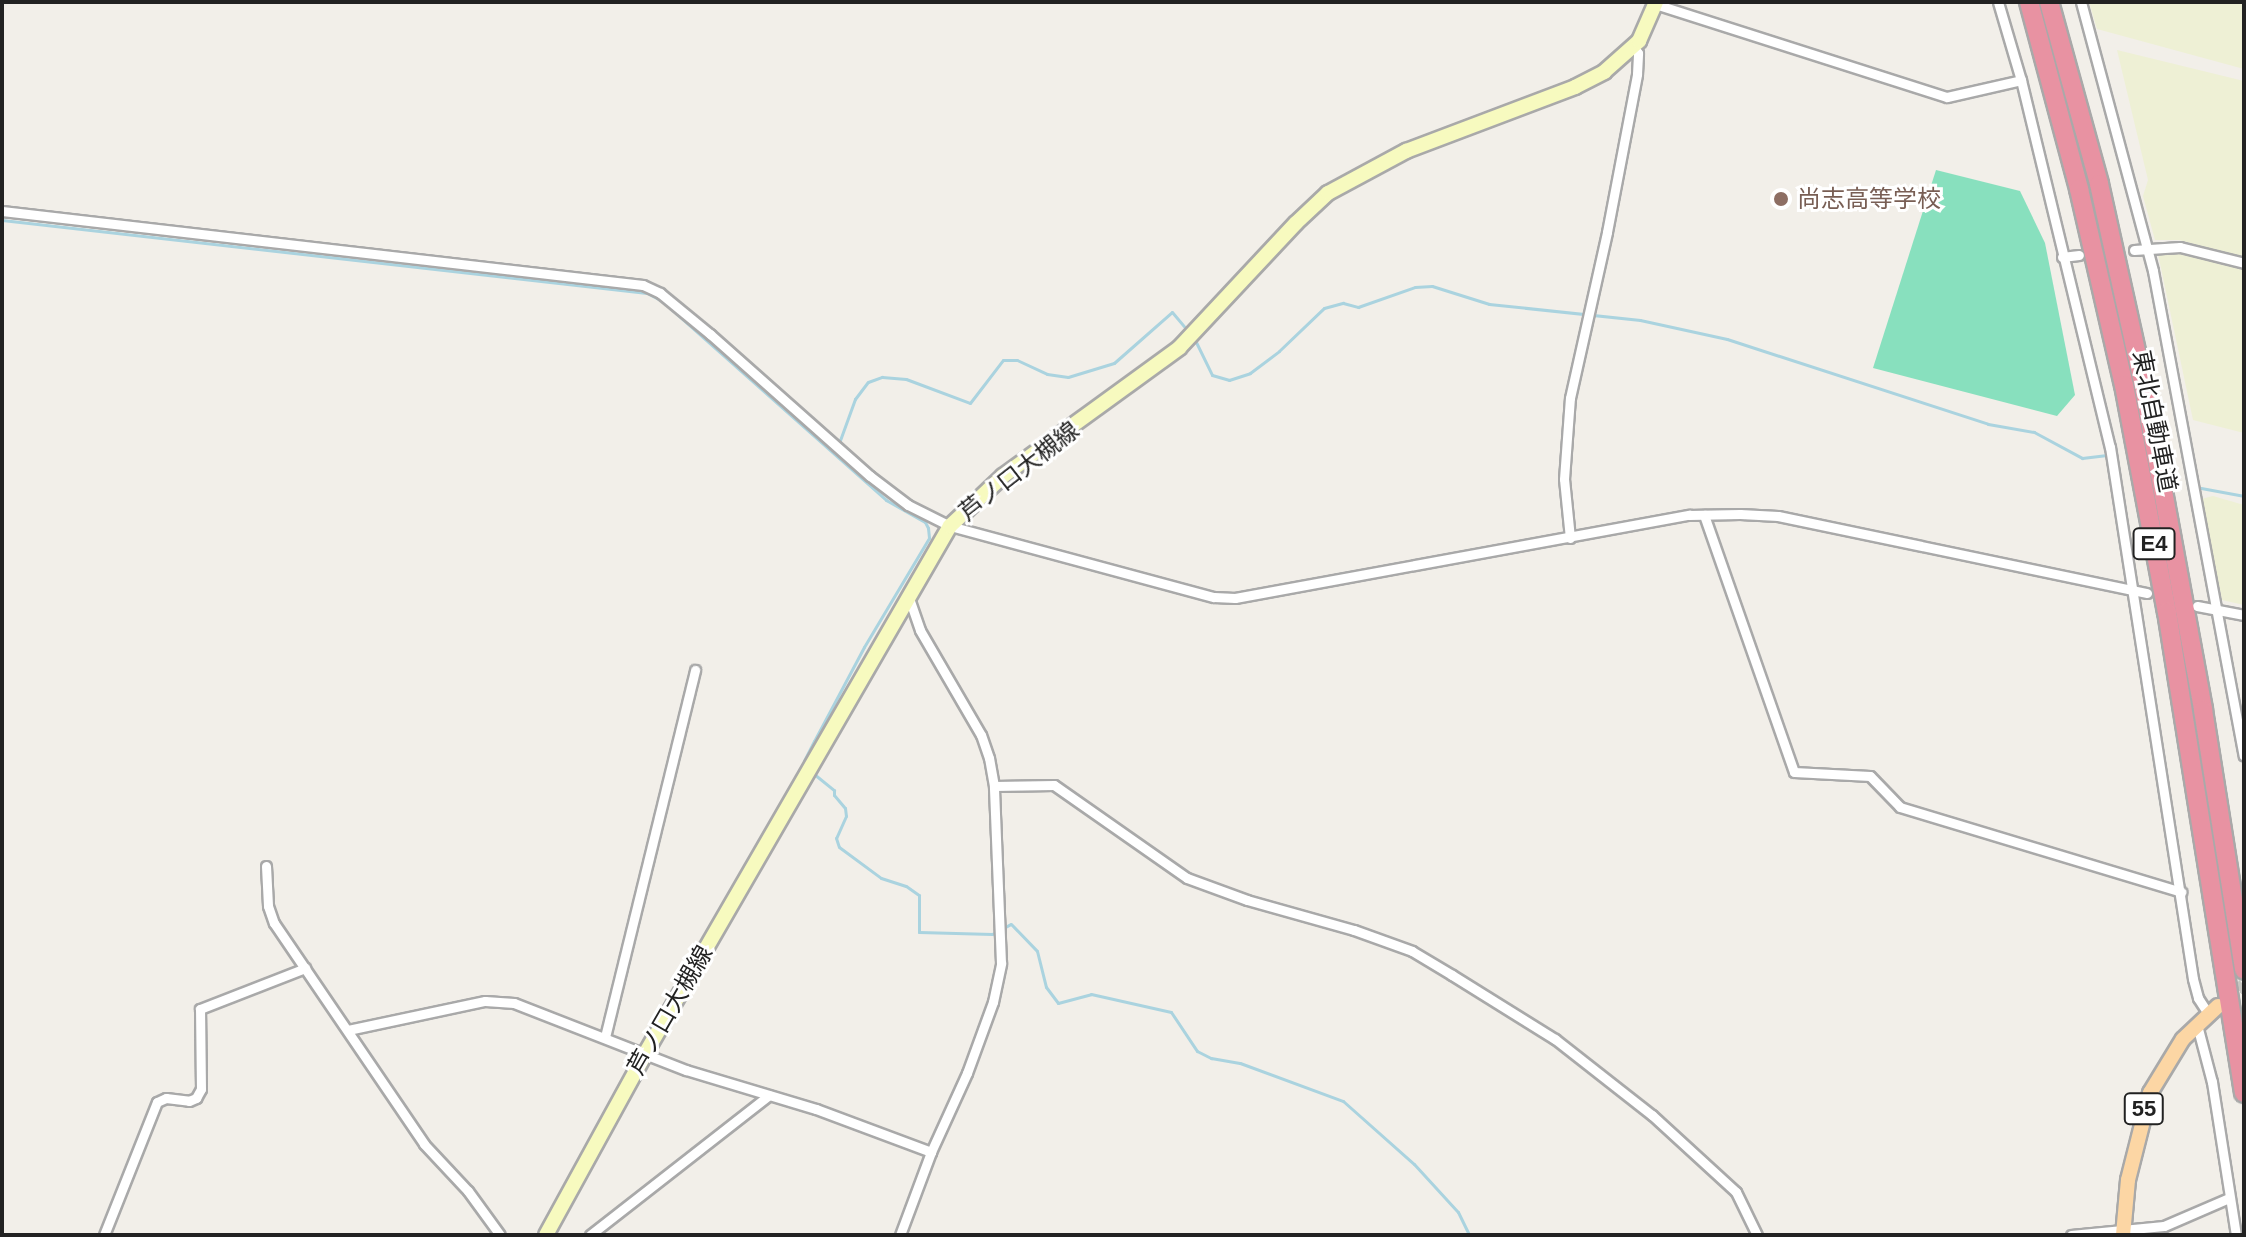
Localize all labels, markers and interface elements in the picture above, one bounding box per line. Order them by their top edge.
place label: 尚志高等学校 [1797,185,1941,213]
marker: 尚志高等学校 [1772,190,1790,208]
street label: 東北自動車道 [2127,348,2183,494]
street label: 芦ノ口大槻線 [953,415,1085,527]
road number: E4 [2132,526,2176,562]
street label: 芦ノ口大槻線 [622,940,718,1080]
road number: 55 [2122,1091,2166,1127]

